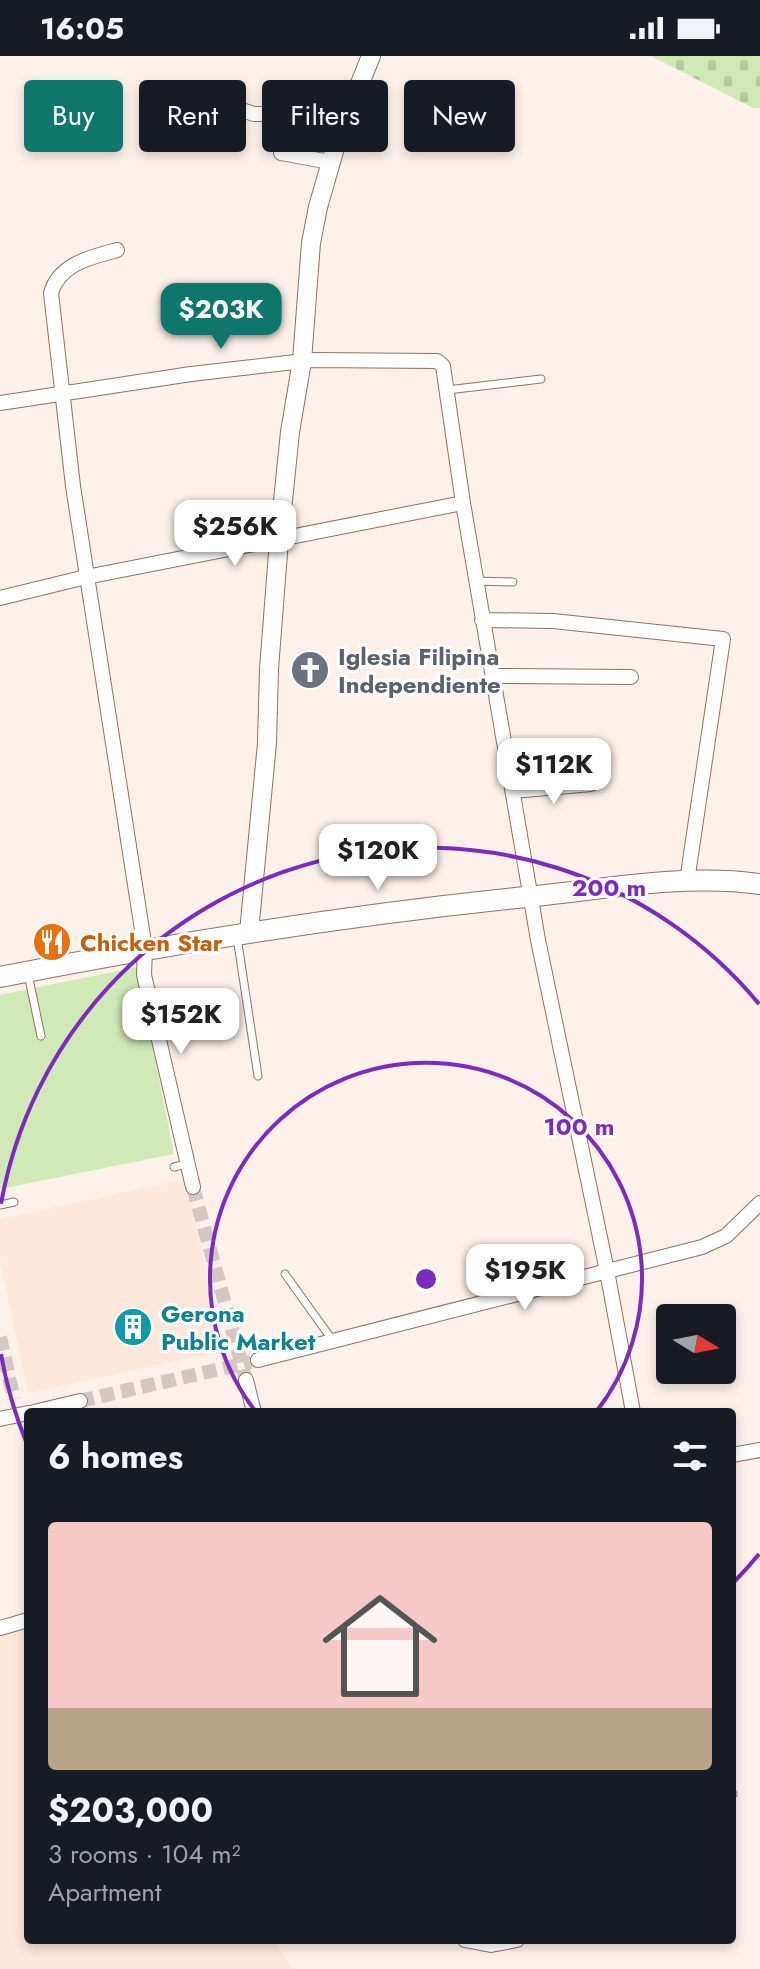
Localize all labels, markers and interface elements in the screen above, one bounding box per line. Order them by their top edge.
text: 16:05 [40,7,124,50]
chip: Buy [24,80,123,152]
chip: Rent [139,80,246,152]
chip: Filters [262,80,388,152]
chip: New [404,80,515,152]
pin: $203K [165,283,277,351]
text: $203K [179,290,263,328]
pin: $256K [179,500,291,568]
text: $256K [192,507,278,545]
place label: Iglesia Filipina Independiente [338,639,501,702]
church icon: Iglesia Filipina Independiente [289,649,331,691]
pin: $112K [498,738,610,806]
text: $112K [515,745,593,783]
pin: $120K [322,824,434,892]
text: $120K [337,831,419,869]
text: 200 m [572,870,646,905]
restaurant icon: Chicken Star [31,921,73,963]
place label: Chicken Star [80,925,223,960]
pin: $152K [125,988,237,1056]
text: $152K [140,995,222,1033]
text: 100 m [544,1109,614,1144]
pin: $195K [469,1244,581,1312]
text: $195K [484,1251,566,1289]
centre of rings [412,1265,440,1293]
place label: Gerona Public Market [161,1296,316,1359]
north arrow [656,1304,736,1384]
map controls [656,1304,736,1384]
building icon: Gerona Public Market [112,1306,154,1348]
text: 6 homes [48,1432,183,1481]
icon: filters [668,1434,712,1478]
icon: home [308,1574,452,1718]
text: $203,000 [48,1786,213,1835]
text: 3 rooms · 104 m² [48,1835,241,1873]
text: Apartment [48,1873,161,1911]

